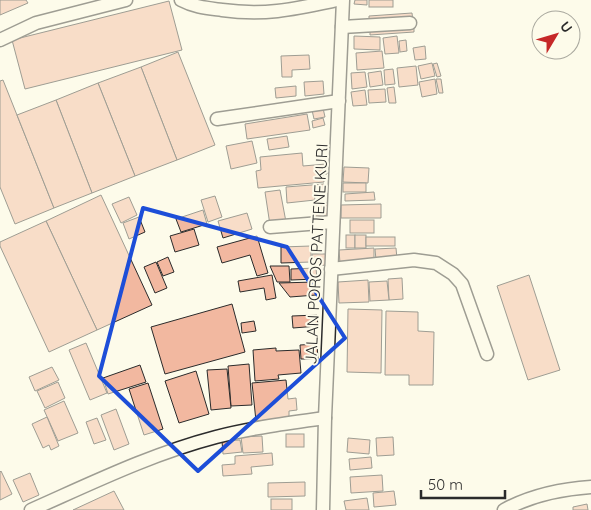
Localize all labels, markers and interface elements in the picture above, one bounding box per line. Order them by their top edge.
north arrow [531,10,581,60]
text: U [556,18,576,36]
street label: JALAN POROS PATTENE KURI [300,143,332,365]
scale bar [421,468,505,500]
text: 50 m [428,475,463,494]

